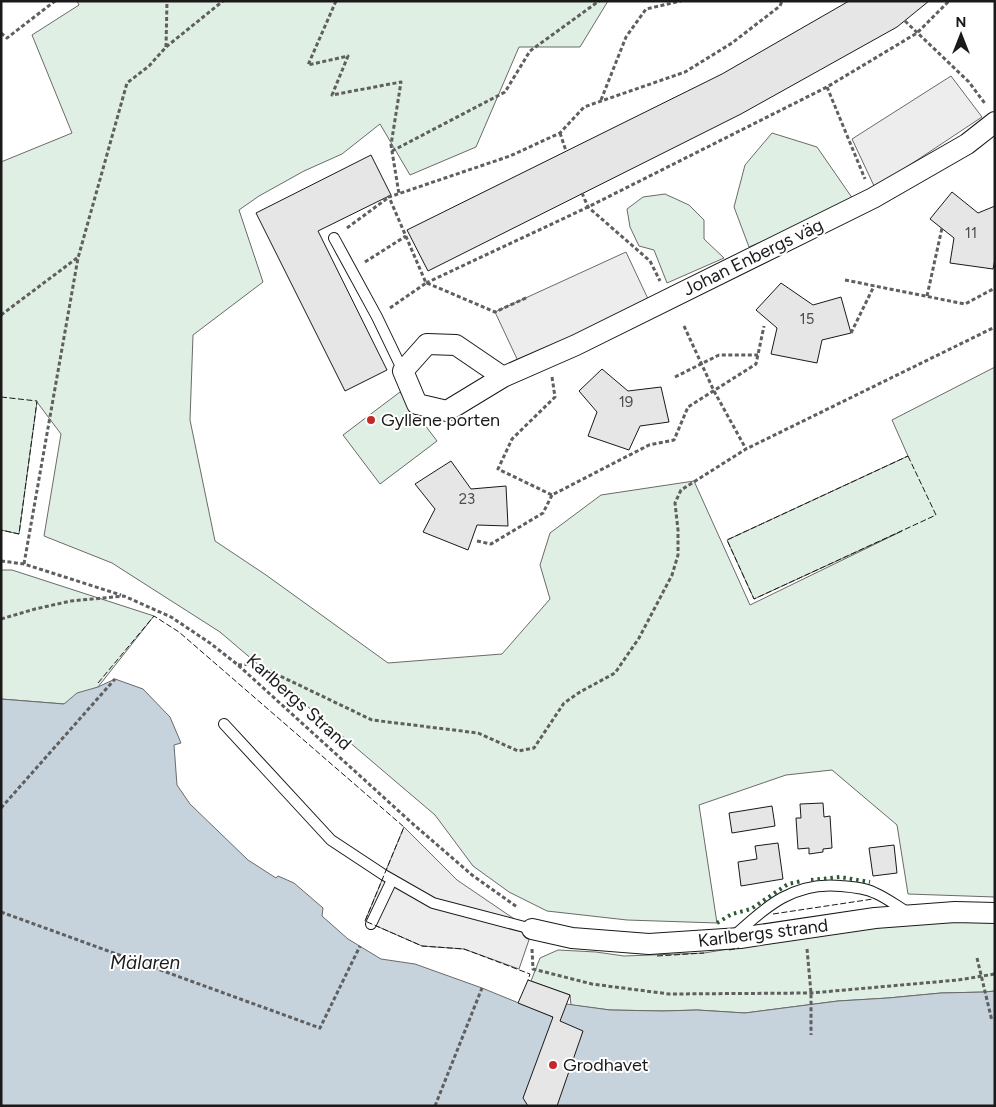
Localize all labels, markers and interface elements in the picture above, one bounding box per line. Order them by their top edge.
north arrow [936,10,986,60]
text: N [956,14,966,31]
street label: Johan Enbergs väg [679,214,827,300]
house number: 11 [965,224,977,242]
house number: 15 [800,310,814,328]
house number: 19 [619,393,633,411]
place label: Gyllene porten [381,409,500,431]
marker: Gyllene porten [365,414,377,426]
house number: 23 [459,490,475,508]
street label: Karlbergs Strand [242,649,356,755]
street label: Karlbergs strand [697,914,829,952]
water label: Mälaren [110,951,180,974]
place label: Grodhavet [563,1054,649,1076]
marker: Grodhavet [547,1059,559,1071]

